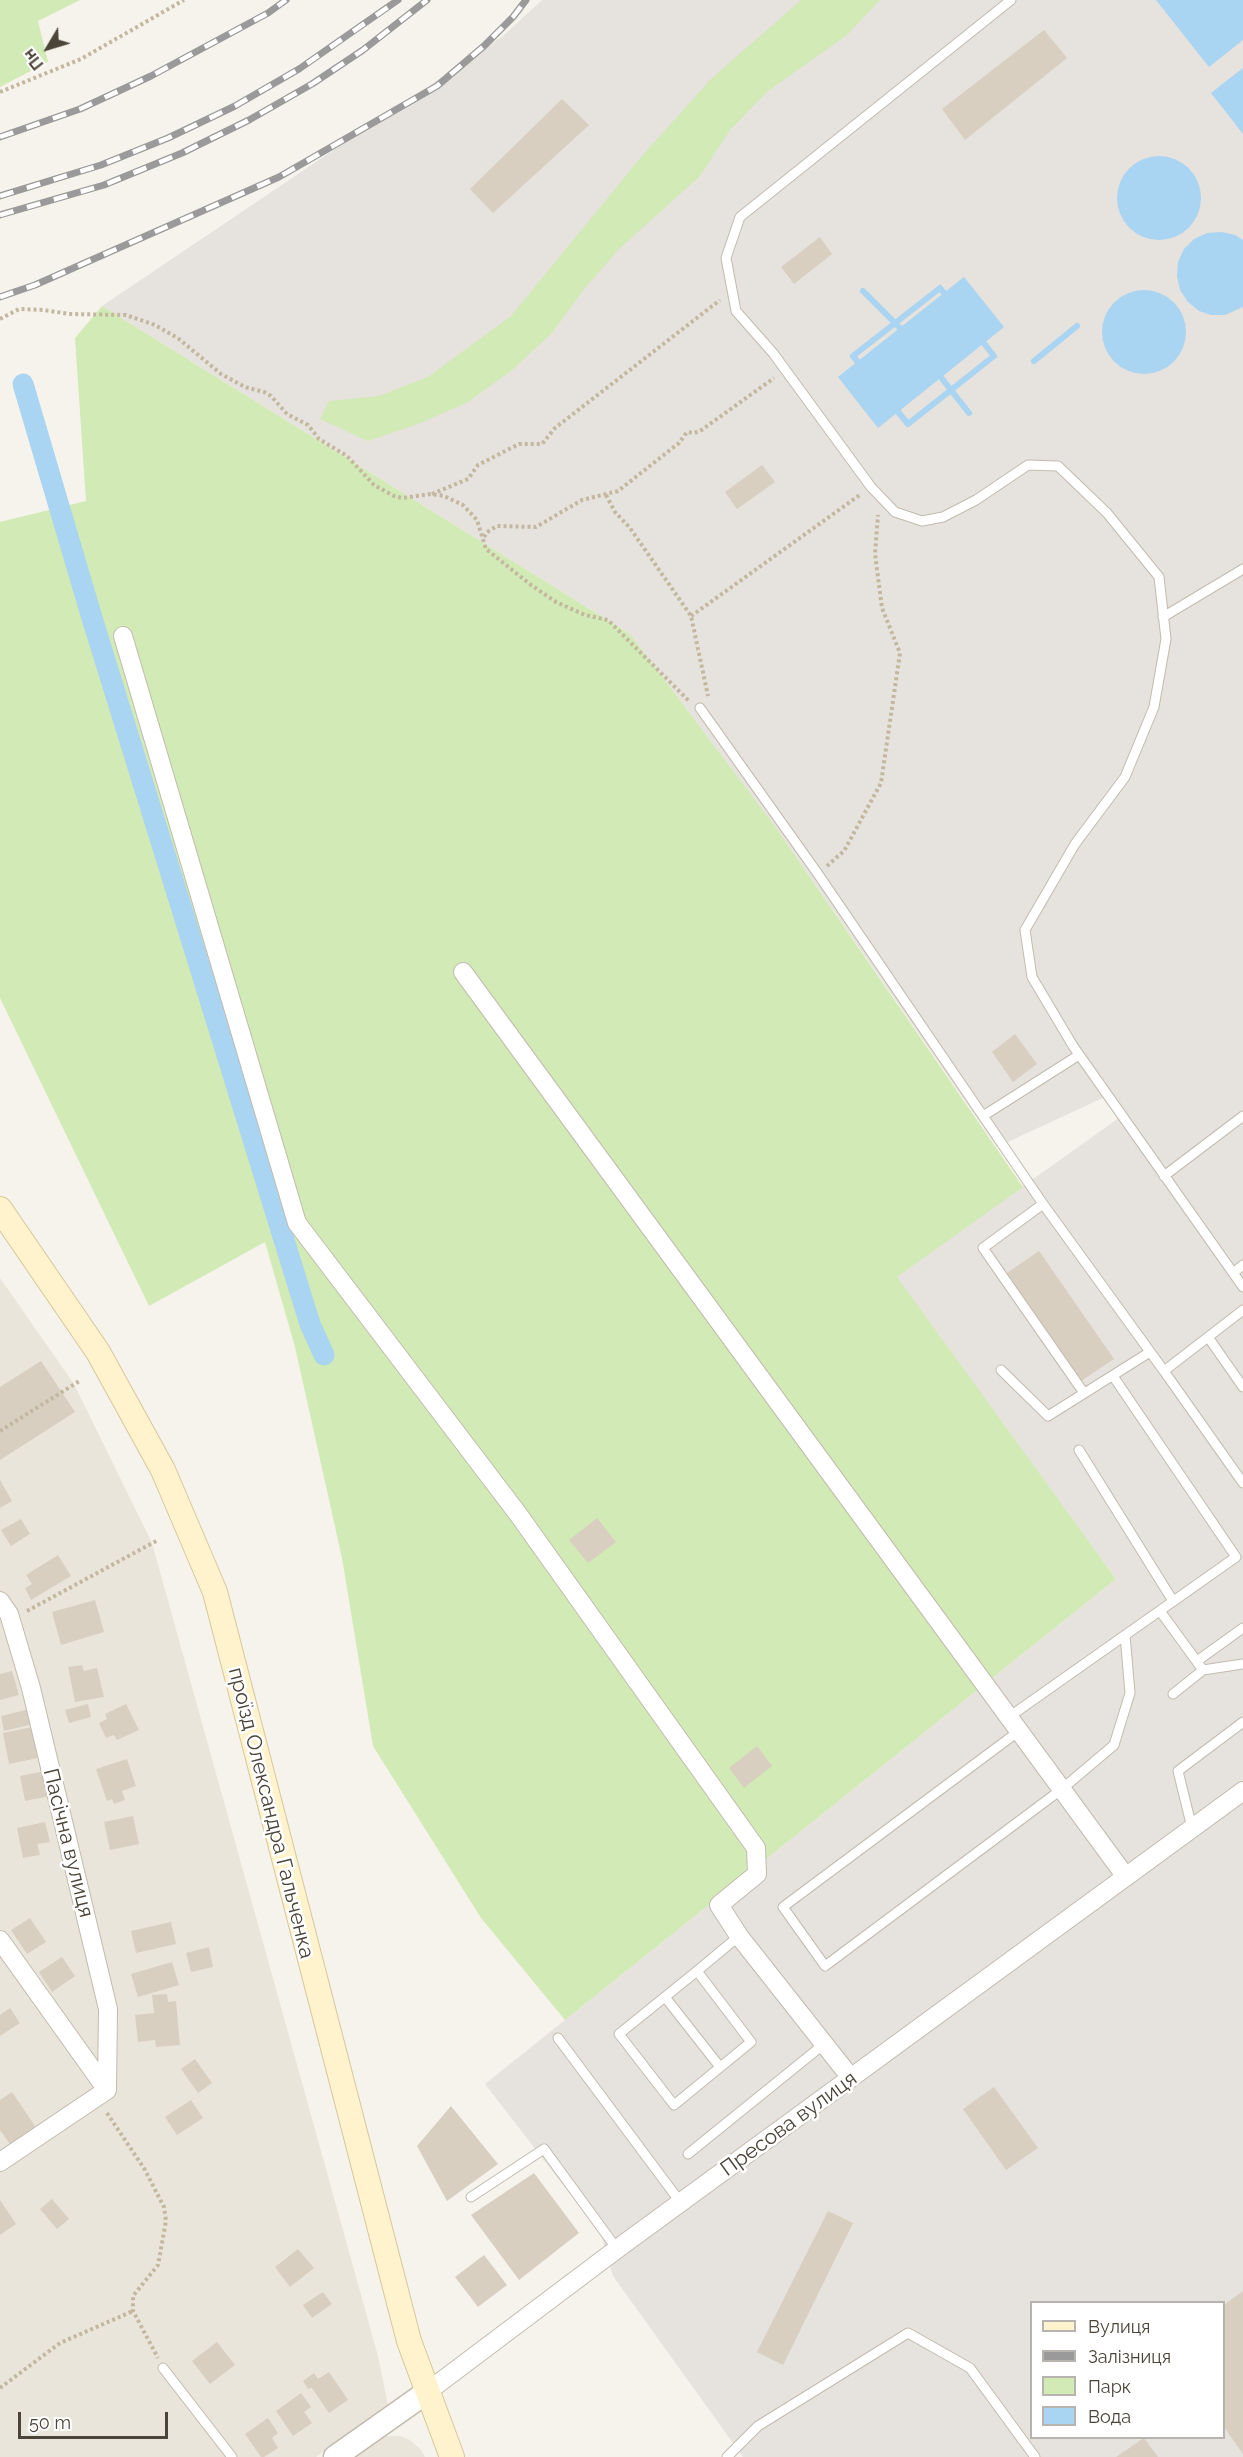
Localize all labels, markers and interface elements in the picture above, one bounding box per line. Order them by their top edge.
north arrow [18,18,78,78]
text: Пн [19,45,47,74]
street label: проїзд Олександра Гальченка [223,1665,319,1961]
street label: Пасічна вулиця [37,1766,99,1920]
street label: Пресова вулиця [716,2066,862,2182]
legend [1030,2301,1225,2439]
text: Вулиця [1088,2316,1150,2337]
text: Залізниця [1088,2346,1171,2367]
text: Парк [1088,2376,1131,2397]
scale bar [21,2400,171,2438]
text: Вода [1088,2406,1131,2427]
text: 50 m [29,2412,71,2433]

